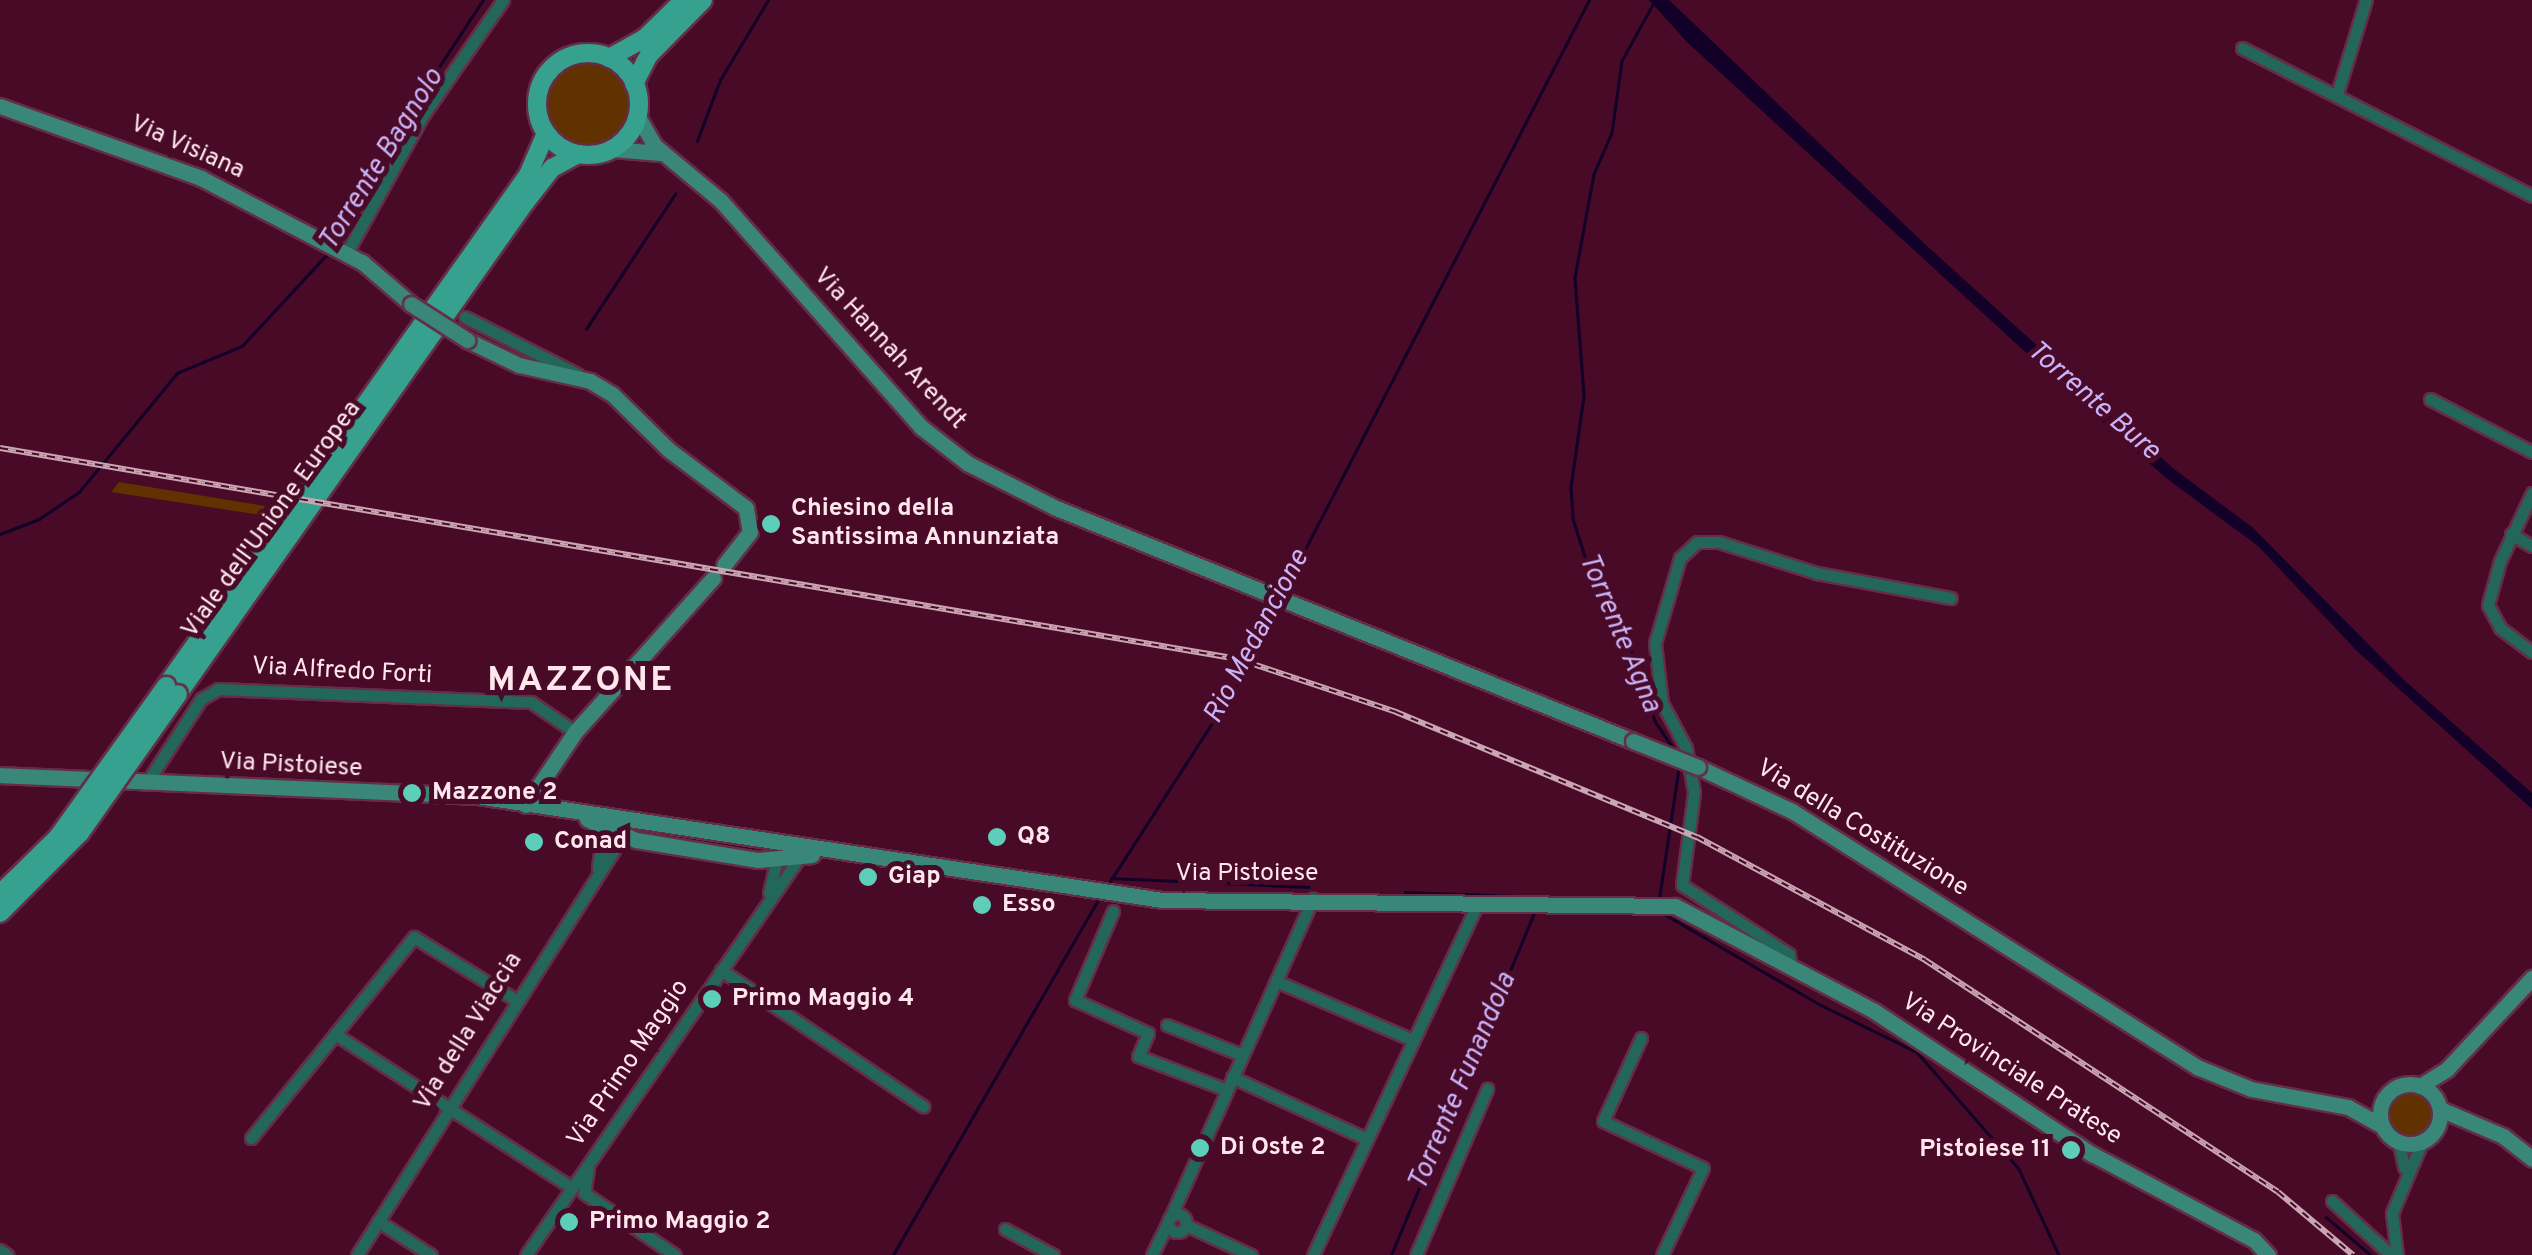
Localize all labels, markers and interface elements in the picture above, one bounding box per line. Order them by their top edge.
water label: Torrente Bagnolo [313,63,451,257]
street label: Via Visiana [125,109,249,187]
street label: Via Hannah Arendt [806,261,972,437]
water label: Torrente Bure [2020,334,2166,468]
street label: Viale dell'Unione Europea [176,395,368,645]
place label: Chiesino della Santissima Annunziata [791,495,1060,554]
marker: Chiesino della Santissima Annunziata [760,513,782,535]
water label: Rio Medancione [1197,544,1317,730]
water label: Torrente Agna [1570,548,1668,718]
street label: Via Alfredo Forti [251,652,433,692]
district label: MAZZONE [487,660,675,702]
street label: Via Pistoiese [219,747,363,785]
street label: Via della Costituzione [1751,754,1973,904]
place label: Mazzone 2 [432,778,557,808]
marker: Mazzone 2 [401,782,423,804]
place label: Q8 [1017,822,1051,852]
marker: Q8 [986,826,1008,848]
place label: Conad [554,827,627,857]
marker: Conad [523,831,545,853]
street label: Via Pistoiese [1176,859,1318,889]
place label: Giap [888,862,941,892]
marker: Giap [857,866,879,888]
place label: Esso [1002,890,1056,920]
marker: Esso [971,894,993,916]
street label: Via della Viaccia [408,947,530,1117]
water label: Torrente Funandola [1402,968,1524,1196]
street label: Via Primo Maggio [562,974,696,1154]
place label: Primo Maggio 4 [732,984,914,1014]
street label: Via Provinciale Pratese [1895,987,2127,1153]
marker: Primo Maggio 4 [701,988,723,1010]
place label: Di Oste 2 [1220,1133,1326,1163]
place label: Pistoiese 11 [1919,1135,2051,1165]
marker: Di Oste 2 [1189,1137,1211,1159]
marker: Pistoiese 11 [2060,1139,2082,1161]
place label: Primo Maggio 2 [589,1207,770,1237]
marker: Primo Maggio 2 [558,1211,580,1233]

